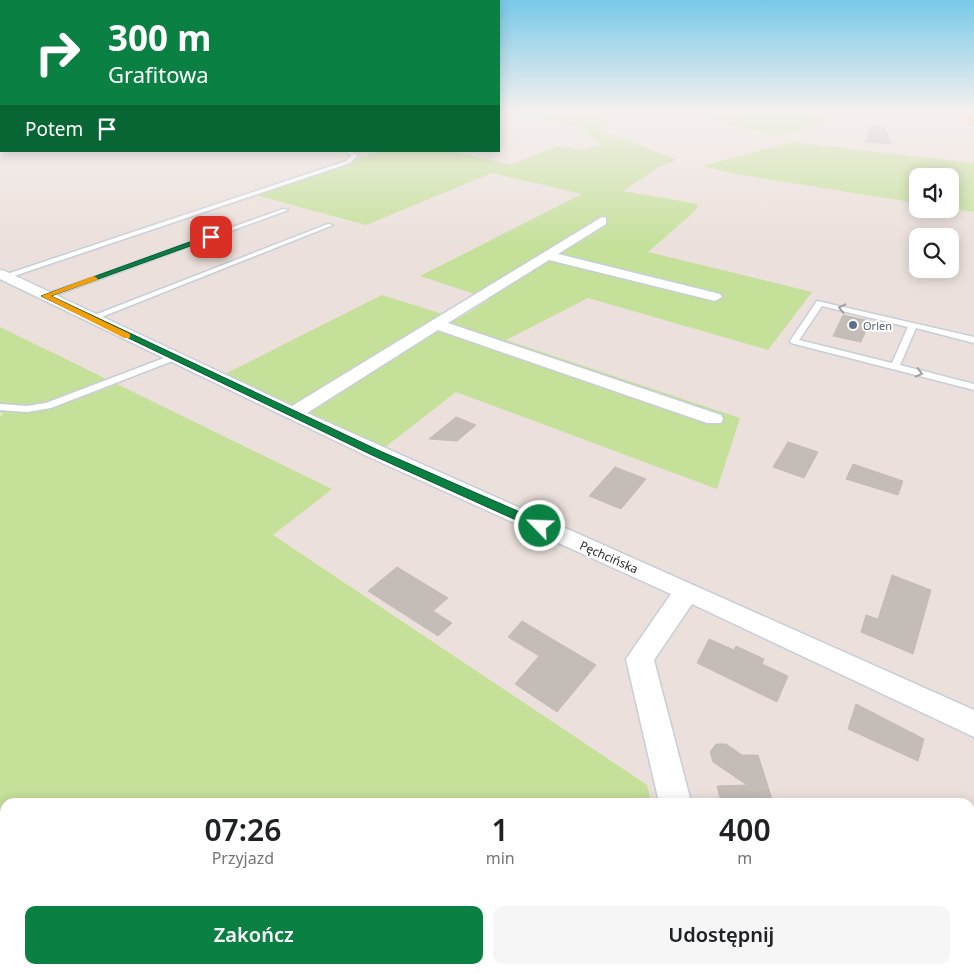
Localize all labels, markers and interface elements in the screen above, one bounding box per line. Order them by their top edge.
text: 300 m [108,14,211,61]
icon: right [25,20,90,85]
text: Grafitowa [108,59,209,89]
icon: arrive [93,115,121,143]
text: Potem [25,116,83,142]
map controls [909,168,959,278]
button: sound [909,168,959,218]
pin [190,216,232,258]
icon: arrive [197,223,225,251]
button: search [909,228,959,278]
one-way arrow [837,303,846,314]
place label: Orlen [863,318,892,333]
marker: Orlen [847,319,859,331]
one-way arrow [914,367,923,378]
position arrow [513,499,565,551]
street label: Pęchcińska [577,537,641,577]
text: 07:26 [204,809,281,850]
text: 1 [492,809,509,850]
text: 400 [719,809,771,850]
text: Przyjazd [212,847,274,869]
text: min [486,847,515,869]
text: m [737,847,752,869]
button: Zakończ [25,906,483,964]
button: Udostępnij [493,906,950,964]

